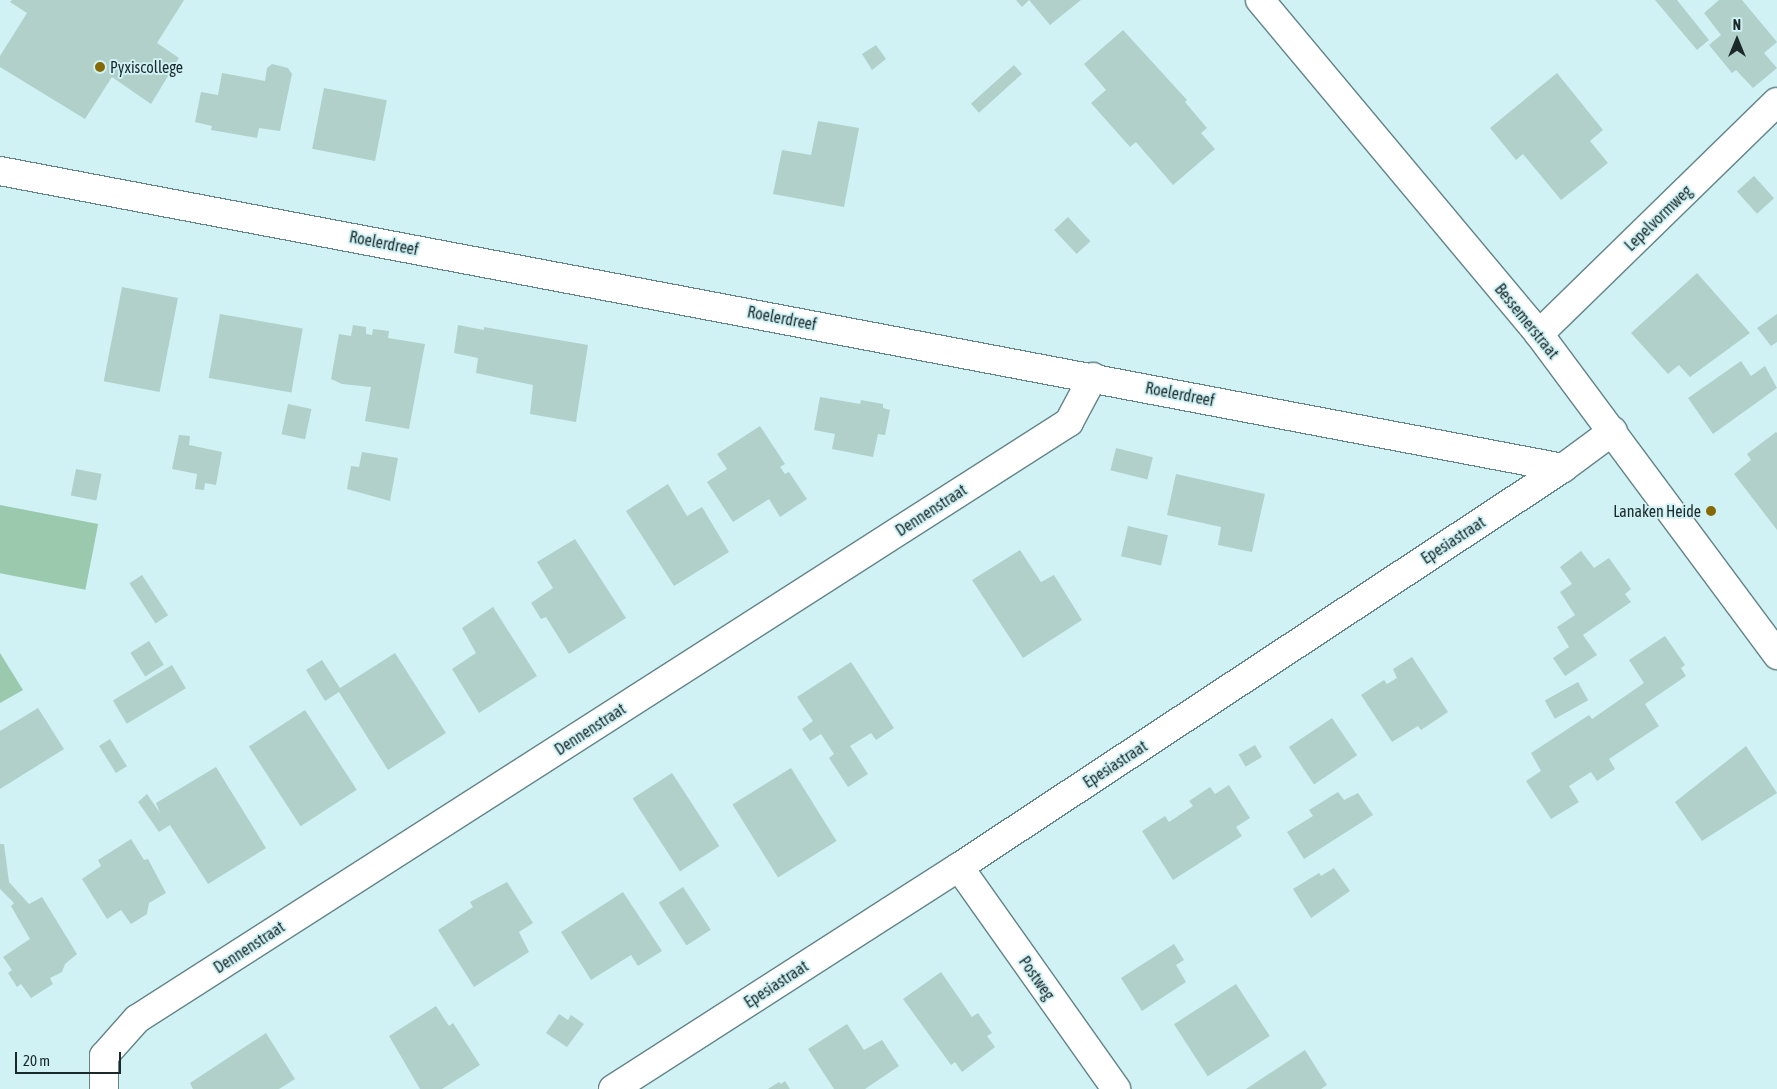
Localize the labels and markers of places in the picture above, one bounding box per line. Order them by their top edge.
place label: Pyxiscollege [110,57,183,77]
marker: Pyxiscollege [94,61,106,73]
place label: Lanaken Heide [1613,501,1701,521]
marker: Lanaken Heide [1705,505,1717,517]

